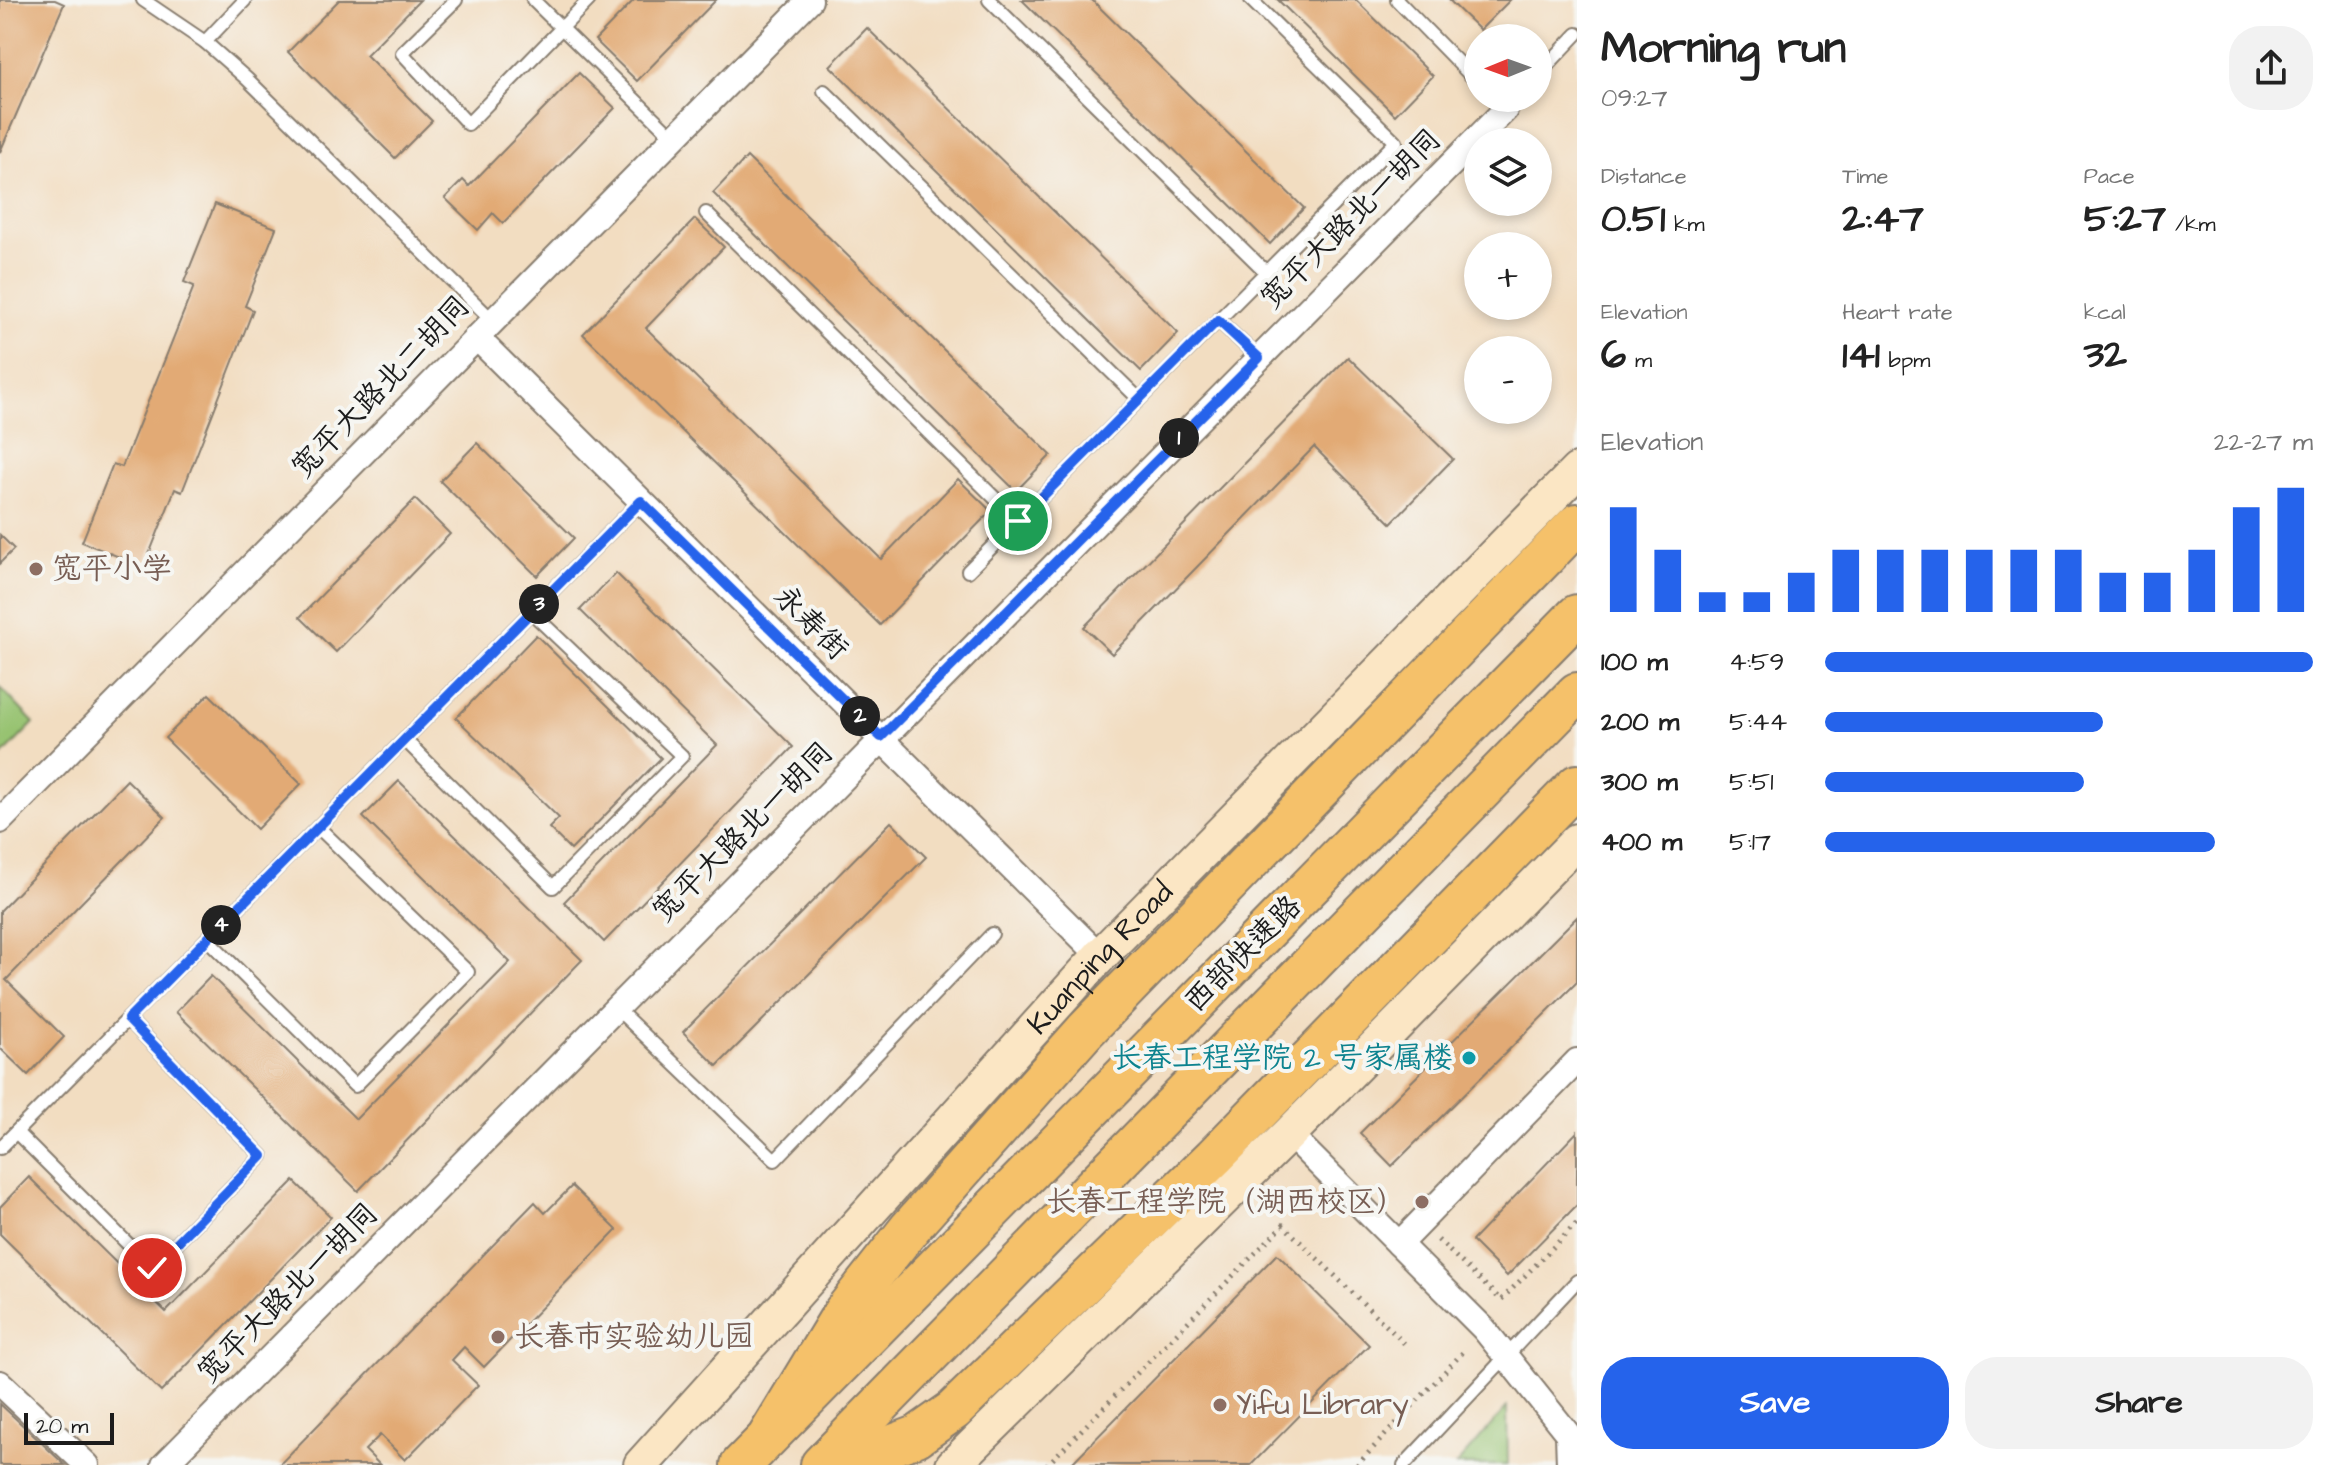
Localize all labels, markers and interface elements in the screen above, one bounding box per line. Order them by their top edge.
text: Morning run [1601,19,1846,80]
north arrow [1464,24,1552,112]
map controls [1464,24,1552,424]
button: share [2229,26,2313,110]
text: 09:27 [1601,80,1667,116]
street label: 宽平大路北一胡同 [1251,119,1451,319]
button: layers [1464,128,1552,216]
text: Distance [1601,161,1687,192]
text: Time [1842,161,1888,192]
text: Pace [2084,161,2135,192]
text: 0.51 [1601,192,1665,247]
text: 2:47 [1842,192,1924,247]
text: 5:27 [2084,192,2166,247]
text: km [1665,209,1705,240]
text: /km [2166,209,2216,240]
button: + [1464,232,1552,320]
street label: 宽平大路北二胡同 [283,286,479,488]
text: Elevation [1601,297,1688,328]
text: Heart rate [1842,297,1953,328]
text: kcal [2084,297,2126,328]
text: 6 [1601,328,1626,383]
text: 141 [1842,328,1880,383]
text: 32 [2084,328,2127,383]
button: − [1464,336,1552,424]
text: m [1626,345,1652,376]
text: bpm [1880,345,1930,376]
pin: 1 [1159,418,1199,458]
text: 1 [1178,422,1180,453]
text: Elevation [1601,424,1703,460]
text: 22–27 m [2214,424,2313,460]
pin [984,487,1052,555]
icon: arrive [996,499,1040,543]
place label: 宽平小学 [52,548,172,590]
marker: 宽平小学 [27,560,45,578]
street label: 永寿街 [764,576,858,670]
pin: 3 [519,584,559,624]
text: 3 [533,588,545,619]
text: 100 m [1601,644,1668,680]
text: 4:59 [1729,644,1784,680]
pin: 2 [840,696,880,736]
text: 2 [854,700,866,731]
text: 200 m [1601,704,1679,740]
text: 5:44 [1729,704,1787,740]
street label: 宽平大路北一胡同 [643,732,843,932]
text: 300 m [1601,764,1678,800]
text: 5:51 [1729,764,1773,800]
text: 400 m [1601,824,1682,860]
text: 5:17 [1729,824,1771,860]
street label: Kuanping Road [1018,872,1183,1044]
street label: 西部快速路 [1175,886,1311,1022]
pin: 4 [201,905,241,945]
text: 4 [214,909,228,940]
place label: 长春工程学院 2 号家属楼 [1112,1037,1453,1079]
marker: 长春工程学院 2 号家属楼 [1460,1049,1478,1067]
place label: 长春工程学院（湖西校区） [1046,1181,1406,1223]
street label: 宽平大路北一胡同 [188,1193,388,1393]
marker: 长春工程学院（湖西校区） [1413,1193,1431,1211]
pin [118,1234,186,1302]
icon: check [130,1246,174,1290]
place label: 长春市实验幼儿园 [514,1316,754,1358]
marker: 长春市实验幼儿园 [489,1328,507,1346]
button: Save [1601,1357,1949,1449]
button: Share [1965,1357,2313,1449]
place label: Yifu Library [1236,1384,1409,1427]
marker: Yifu Library [1211,1396,1229,1414]
scale bar [24,1409,114,1445]
text: 20 m [36,1411,88,1442]

